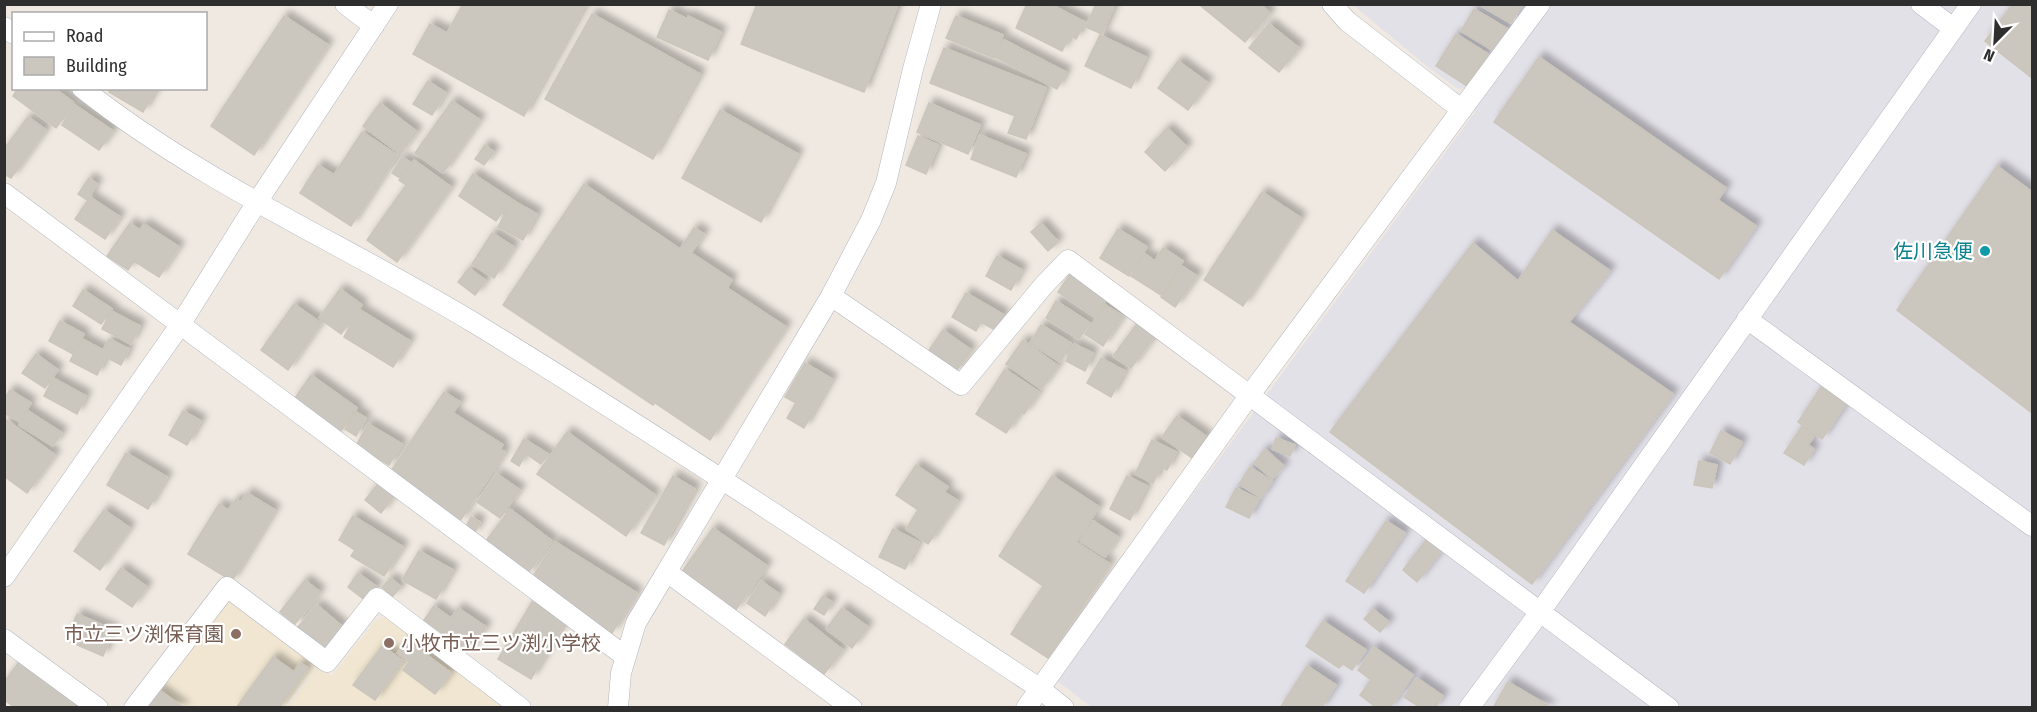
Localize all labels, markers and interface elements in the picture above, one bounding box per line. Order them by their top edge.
legend [12,12,207,90]
north arrow [1965,12,2025,72]
text: Road [66,25,103,47]
text: N [1981,45,1997,66]
text: Building [66,55,127,77]
place label: 佐川急便 [1893,239,1973,263]
marker: 佐川急便 [1978,244,1992,258]
place label: 市立三ツ渕保育園 [64,622,224,646]
marker: 市立三ツ渕保育園 [229,627,243,641]
place label: 小牧市立三ツ渕小学校 [401,631,601,655]
marker: 小牧市立三ツ渕小学校 [382,636,396,650]

